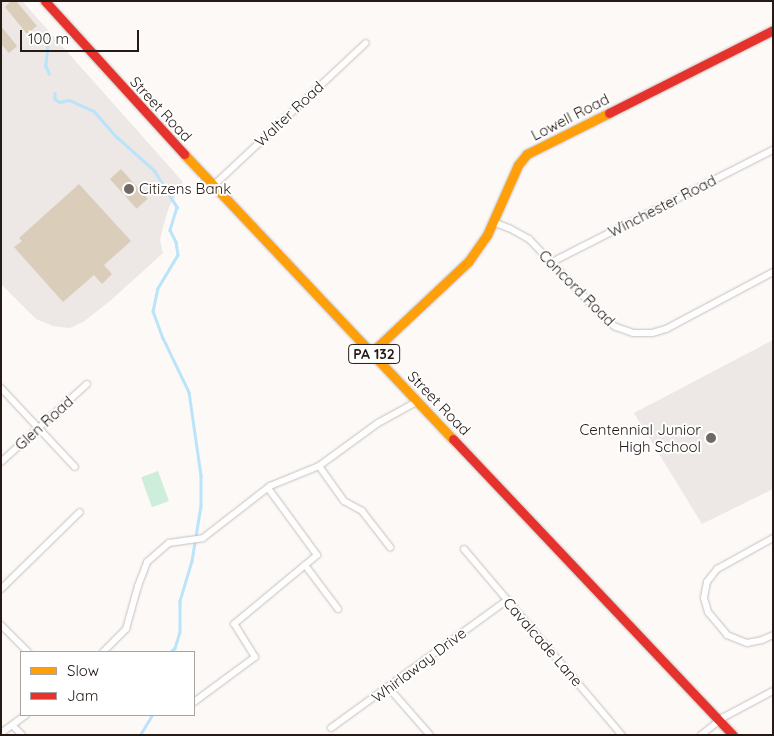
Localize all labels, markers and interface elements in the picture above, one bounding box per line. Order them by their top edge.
scale bar [22,20,141,52]
text: 100 m [28,29,69,48]
street label: Street Road [126,73,196,145]
street label: Walter Road [251,78,327,150]
street label: Lowell Road [528,90,612,144]
street label: Winchester Road [605,171,719,241]
place label: Citizens Bank [139,180,231,198]
marker: Citizens Bank [123,183,135,195]
street label: Concord Road [535,246,619,330]
road number: PA 132 [348,342,400,366]
street label: Street Road [404,367,474,439]
street label: Glen Road [11,392,77,454]
place label: Centennial Junior High School [580,420,701,455]
marker: Centennial Junior High School [705,432,717,444]
street label: Cavalcade Lane [500,594,586,690]
street label: Whirlaway Drive [368,624,470,706]
legend [20,651,195,716]
text: Slow [67,661,99,680]
text: Jam [67,686,98,705]

